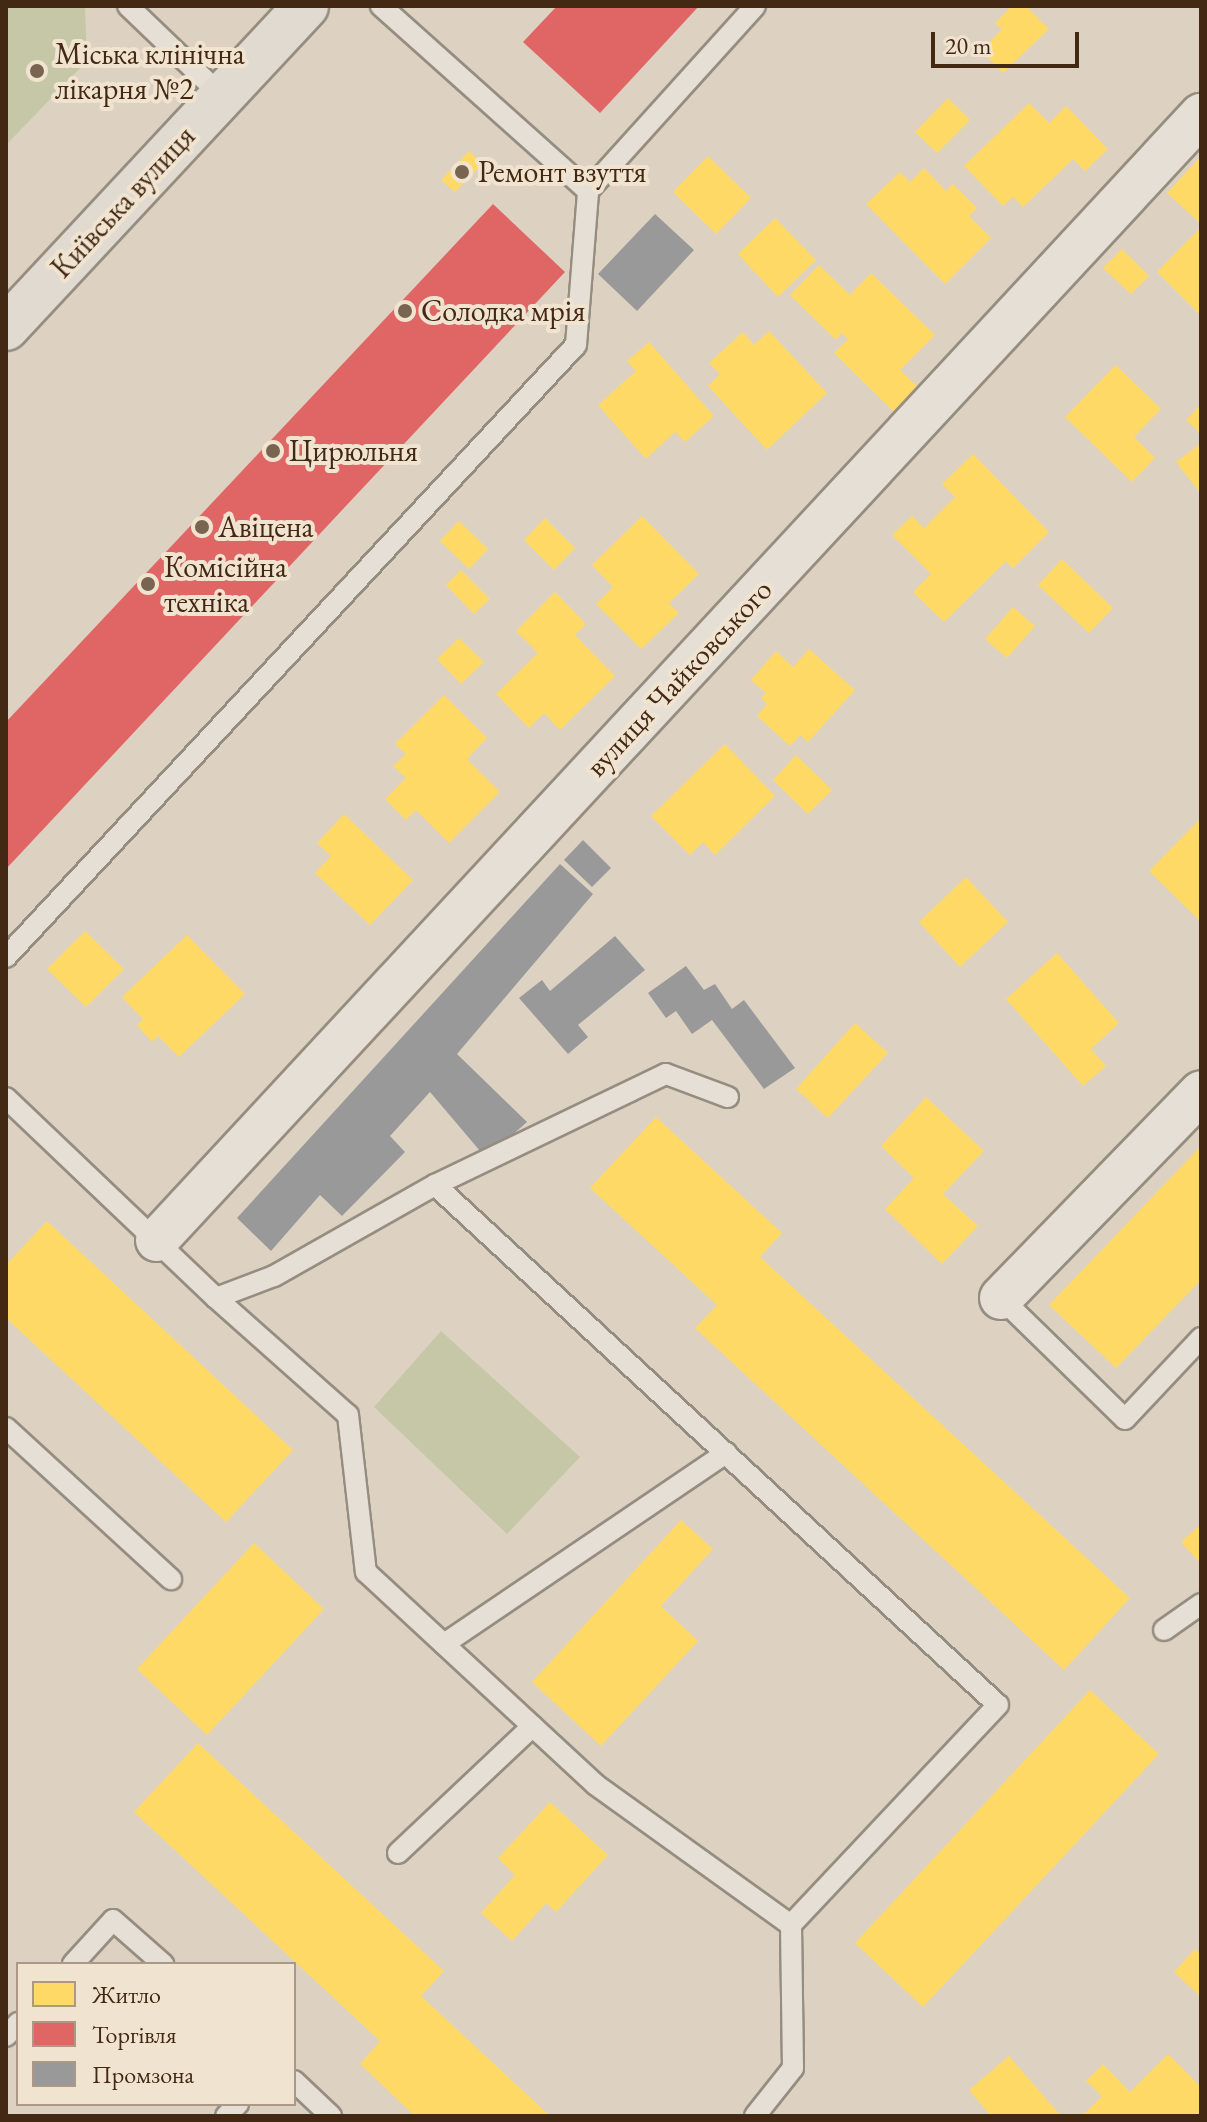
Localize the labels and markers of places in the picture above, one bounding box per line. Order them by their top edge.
place label: Міська клінічна лікарня №2 [55,36,245,106]
marker: Міська клінічна лікарня №2 [26,60,48,82]
place label: Ремонт взуття [478,154,646,190]
marker: Ремонт взуття [453,163,471,181]
place label: Солодка мрія [421,293,586,329]
marker: Солодка мрія [396,302,414,320]
place label: Цирюльня [289,433,418,469]
marker: Цирюльня [264,442,282,460]
place label: Авіцена [218,509,314,545]
marker: Авіцена [193,518,211,536]
place label: Комісійна техніка [164,549,287,620]
marker: Комісійна техніка [139,575,157,593]

